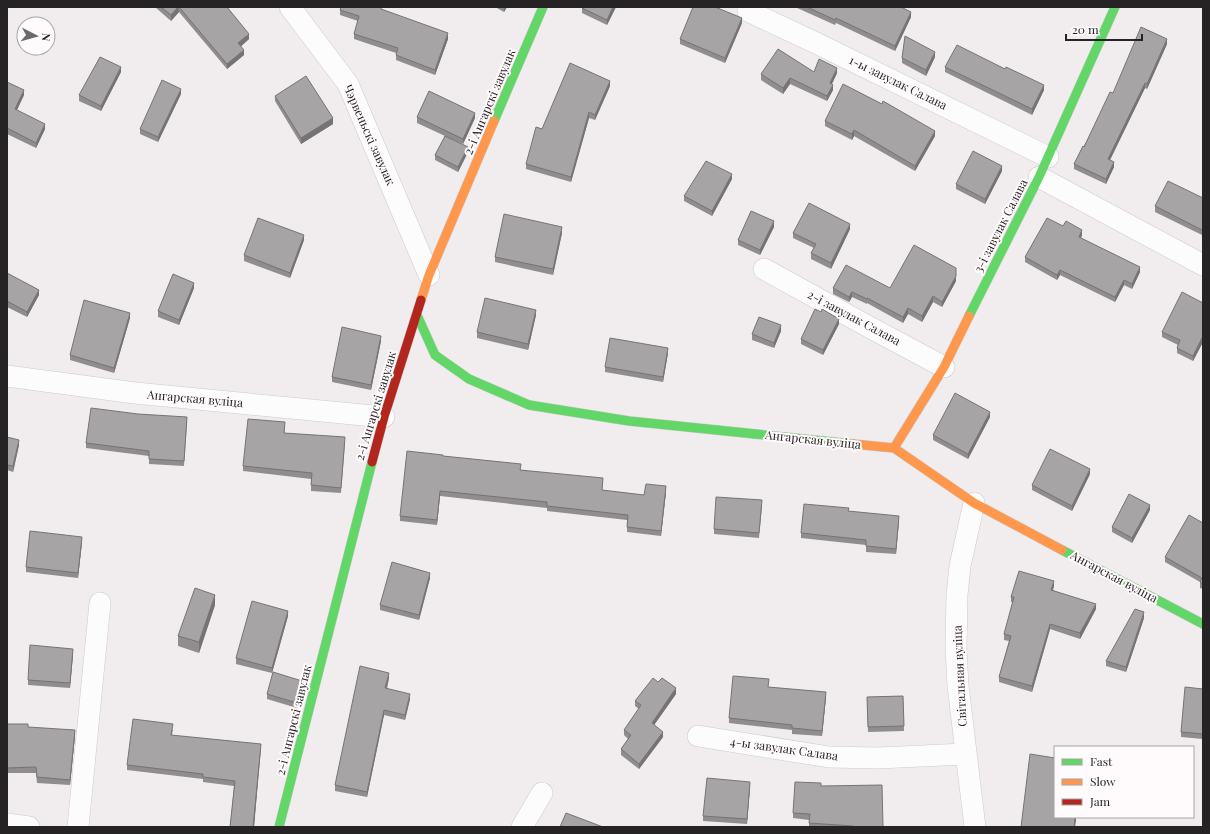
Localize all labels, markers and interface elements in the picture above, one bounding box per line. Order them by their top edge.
north arrow [16,16,56,56]
scale bar [1066,16,1142,42]
text: 20 m [1072,21,1099,37]
text: N [39,32,54,42]
street label: 2-і Ангарскі завулак [460,46,519,157]
street label: 1-ы завулак Салава [847,51,950,113]
street label: Чэрвеньскі завулак [340,82,399,188]
street label: 3-і завулак Салава [970,176,1031,275]
street label: 2-і завулак Салава [805,286,904,348]
street label: 2-і Ангарскі завулак [351,349,399,462]
street label: Ангарская вуліца [145,386,244,410]
street label: Ангарская вуліца [763,426,862,452]
street label: Ангарская вуліца [1067,546,1161,606]
street label: Світальная вуліца [948,625,970,727]
street label: 2-і Ангарскі завулак [272,663,315,777]
street label: 4-ы завулак Салава [729,733,839,764]
legend [1054,746,1194,818]
text: Fast [1090,753,1113,769]
text: Slow [1090,773,1116,789]
text: Jam [1089,793,1111,809]

